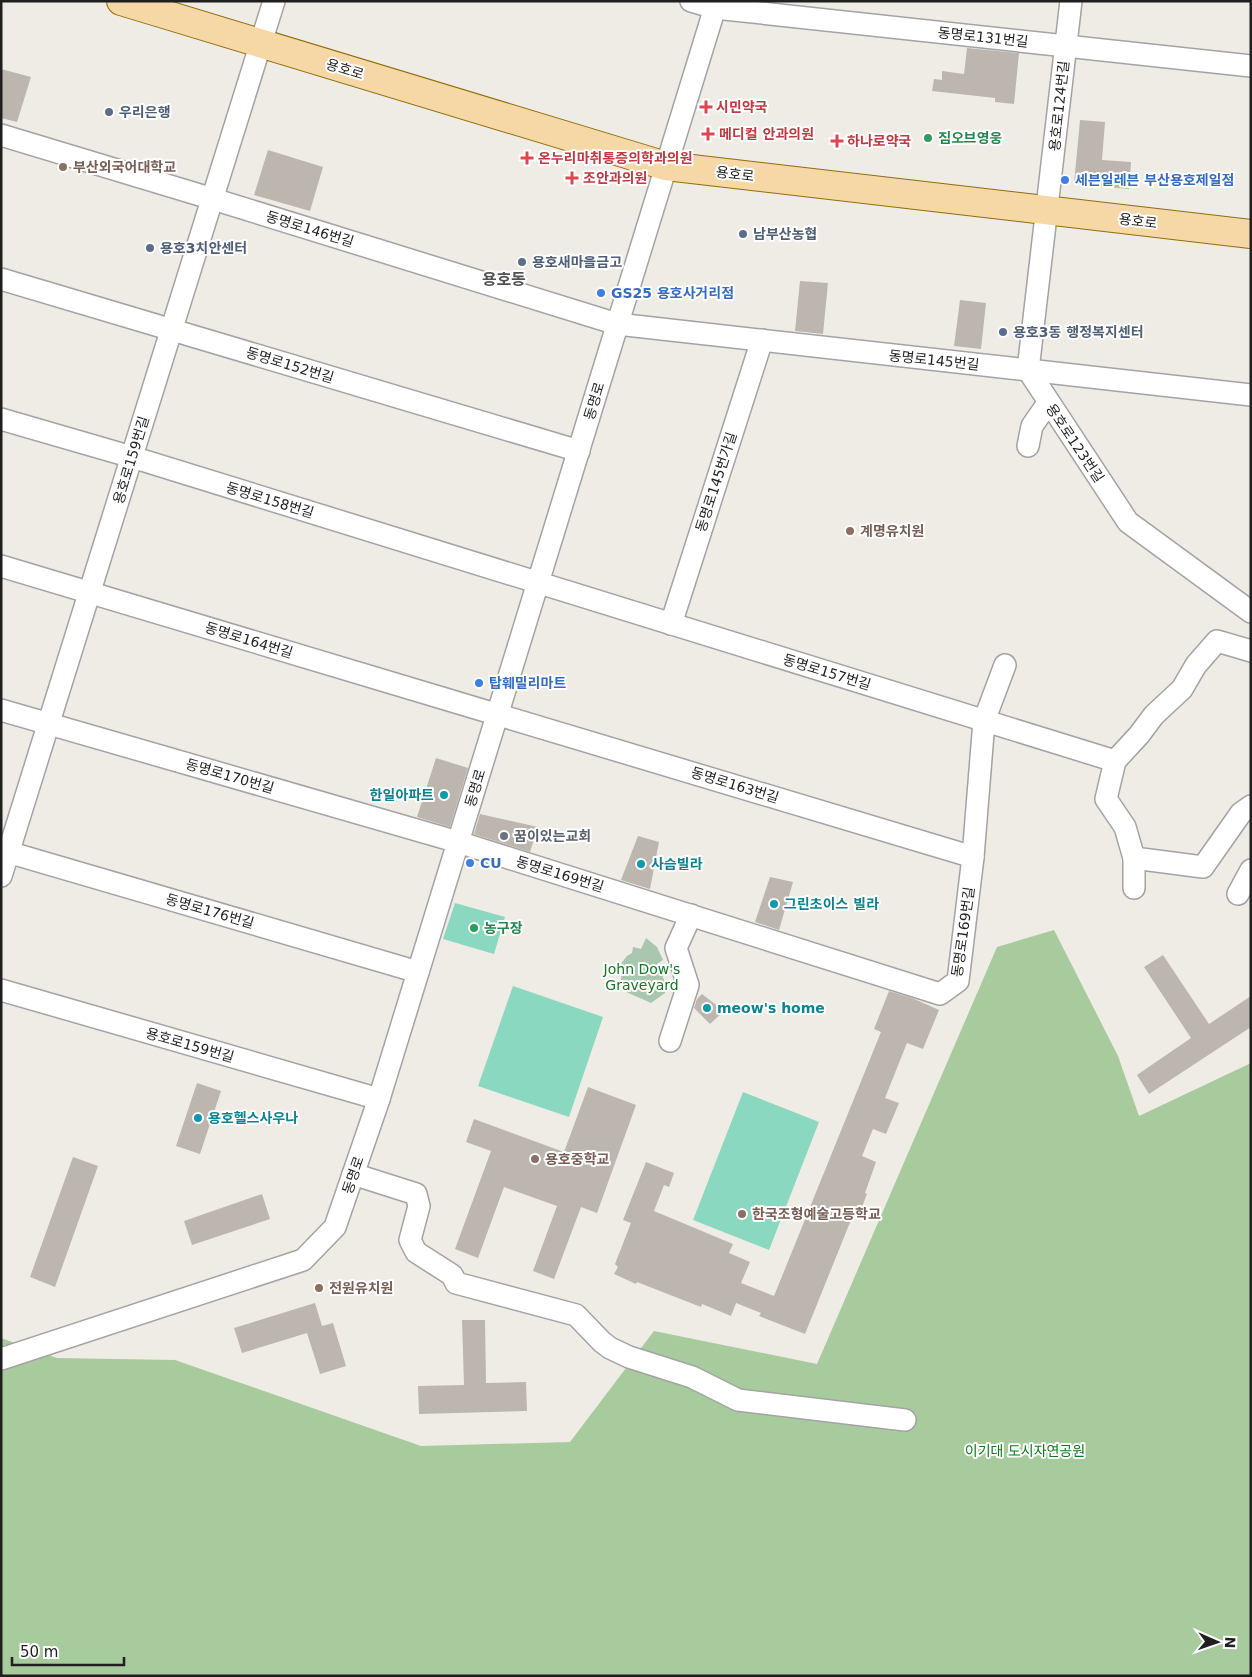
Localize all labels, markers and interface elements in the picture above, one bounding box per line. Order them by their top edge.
street label: 동명로131번길 [937,24,1029,50]
street label: 용호로 [324,56,366,82]
street label: 용호로124번길 [1046,60,1072,152]
place label: 시민약국 [716,99,768,115]
marker: 시민약국 [700,101,712,113]
place label: 우리은행 [119,104,171,120]
marker: 우리은행 [103,106,115,118]
place label: 메디컬 안과의원 [719,126,814,142]
marker: 메디컬 안과의원 [701,127,715,141]
place label: 짐오브영웅 [938,130,1003,146]
marker: 짐오브영웅 [922,132,934,144]
place label: 하나로약국 [847,133,912,149]
marker: 하나로약국 [831,135,843,147]
place label: 온누리마취통증의학과의원 [538,150,693,166]
marker: 온누리마취통증의학과의원 [520,151,534,165]
place label: 부산외국어대학교 [73,159,176,175]
marker: 부산외국어대학교 [57,161,69,173]
street label: 용호로 [715,164,755,184]
place label: 조안과의원 [583,170,647,186]
marker: 조안과의원 [565,171,579,185]
place label: 세븐일레븐 부산용호제일점 [1075,172,1234,188]
marker: 세븐일레븐 부산용호제일점 [1059,174,1071,186]
street label: 동명로146번길 [264,208,356,250]
street label: 용호로 [1118,211,1158,231]
place label: 남부산농협 [753,226,817,242]
marker: 남부산농협 [737,228,749,240]
place label: 용호3치안센터 [160,240,247,256]
marker: 용호3치안센터 [144,242,156,254]
place label: 용호새마을금고 [532,254,622,270]
marker: 용호새마을금고 [516,256,528,268]
district label: 용호동 [482,270,526,289]
place label: GS25 용호사거리점 [611,285,734,301]
marker: GS25 용호사거리점 [595,287,607,299]
place label: 용호3동 행정복지센터 [1013,324,1144,340]
marker: 용호3동 행정복지센터 [997,326,1009,338]
street label: 동명로152번길 [244,344,336,386]
street label: 동명로145번길 [888,347,980,373]
street label: 동명로 [581,380,607,422]
street label: 용호로123번길 [1043,401,1107,485]
street label: 용호로159번길 [110,414,152,506]
street label: 동명로145번가길 [692,430,740,534]
street label: 동명로158번길 [224,479,316,521]
place label: 계명유치원 [860,523,924,539]
marker: 계명유치원 [844,525,856,537]
street label: 동명로164번길 [203,619,295,661]
street label: 동명로157번길 [781,651,873,693]
place label: 탑훼밀리마트 [489,675,566,691]
marker: 탑훼밀리마트 [473,677,485,689]
street label: 동명로170번길 [184,756,276,796]
street label: 동명로163번길 [689,764,781,806]
street label: 동명로 [462,767,488,809]
place label: 한일아파트 [370,787,434,803]
marker: 한일아파트 [438,789,450,801]
place label: 꿈이있는교회 [514,828,591,844]
marker: 꿈이있는교회 [498,830,510,842]
street label: 동명로169번길 [514,853,606,895]
place label: CU [480,855,502,871]
place label: 사슴빌라 [651,856,703,872]
marker: CU [464,857,476,869]
marker: 사슴빌라 [635,858,647,870]
street label: 동명로169번길 [949,886,977,978]
street label: 동명로176번길 [164,891,256,931]
place label: 그린초이스 빌라 [784,896,879,912]
marker: 그린초이스 빌라 [768,898,780,910]
place label: 농구장 [484,920,523,936]
marker: 농구장 [468,922,480,934]
park label: John Dow's Graveyard [603,961,680,993]
place label: meow's home [717,1000,825,1016]
marker: meow's home [701,1002,713,1014]
street label: 용호로159번길 [144,1025,236,1065]
place label: 용호헬스사우나 [208,1110,298,1126]
marker: 용호헬스사우나 [192,1112,204,1124]
place label: 용호중학교 [545,1151,610,1167]
marker: 용호중학교 [529,1153,541,1165]
street label: 동명로 [339,1154,367,1196]
place label: 한국조형예술고등학교 [752,1206,881,1222]
marker: 한국조형예술고등학교 [736,1208,748,1220]
place label: 전원유치원 [329,1280,393,1296]
marker: 전원유치원 [313,1282,325,1294]
park label: 이기대 도시자연공원 [965,1443,1085,1459]
north arrow [1192,1617,1242,1667]
scale bar [12,1634,125,1666]
text: N [1222,1636,1238,1649]
text: 50 m [20,1643,58,1661]

